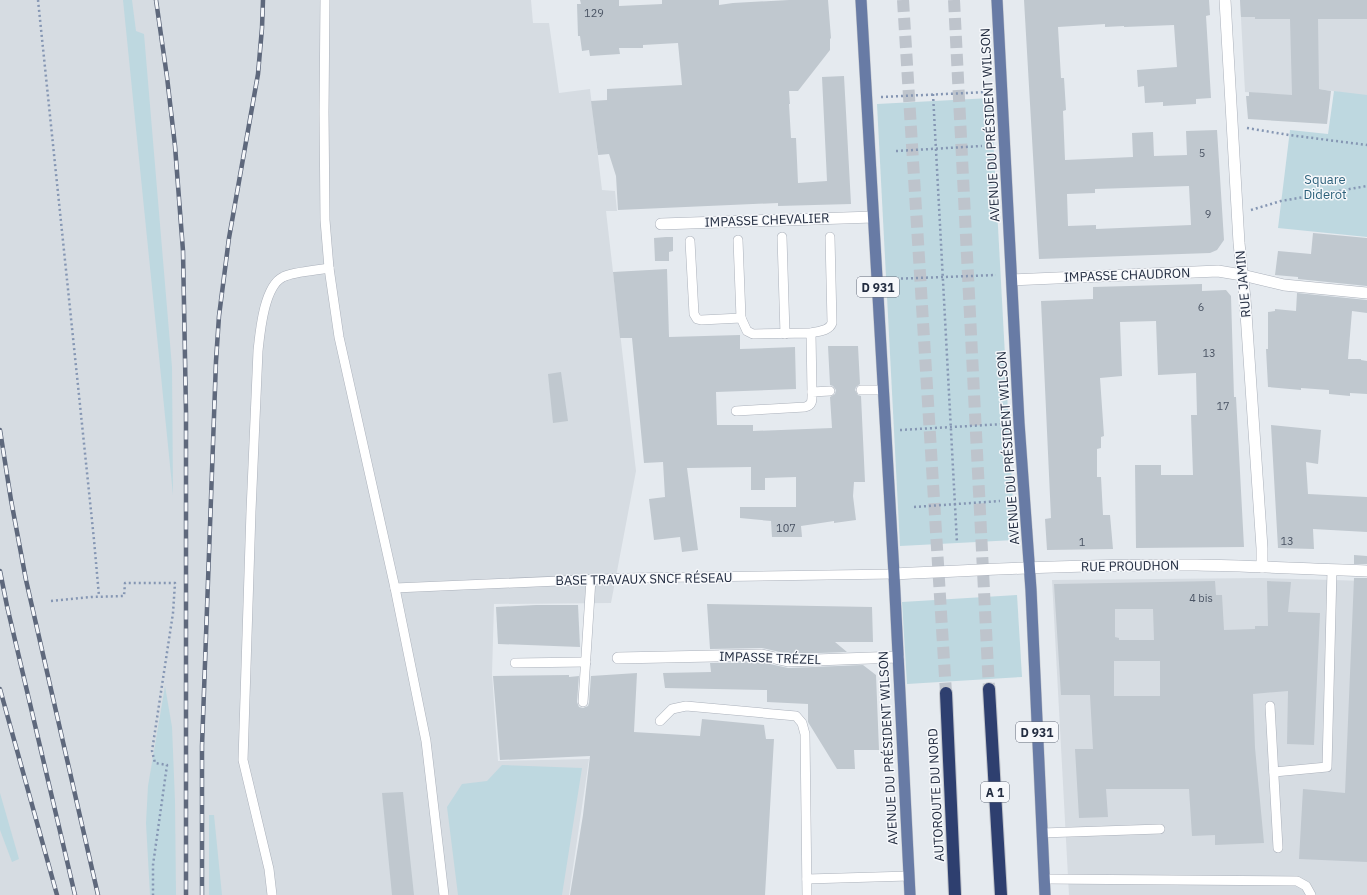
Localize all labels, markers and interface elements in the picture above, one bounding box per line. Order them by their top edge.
house number: 129 [584,6,604,20]
street label: AVENUE DU PRÉSIDENT WILSON [976,28,1004,222]
house number: 5 [1199,146,1205,160]
park label: Square Diderot [1303,171,1347,203]
house number: 9 [1205,207,1211,221]
street label: IMPASSE CHEVALIER [704,209,830,231]
street label: RUE JAMIN [1232,250,1254,318]
street label: IMPASSE CHAUDRON [1063,264,1191,286]
road number: D 931 [857,277,899,297]
house number: 6 [1198,300,1204,314]
house number: 13 [1202,346,1216,360]
street label: AVENUE DU PRÉSIDENT WILSON [993,350,1023,546]
house number: 17 [1216,399,1230,413]
house number: 107 [776,521,796,535]
house number: 13 [1280,534,1294,548]
house number: 1 [1079,535,1086,549]
street label: RUE PROUDHON [1081,557,1179,575]
street label: BASE TRAVAUX SNCF RÉSEAU [555,569,733,589]
house number: 4 bis [1189,591,1213,605]
street label: IMPASSE TRÉZEL [719,648,822,668]
street label: AVENUE DU PRÉSIDENT WILSON [874,651,902,845]
road number: D 931 [1016,722,1058,742]
street label: AUTOROUTE DU NORD [924,728,948,862]
road number: A 1 [981,782,1009,802]

